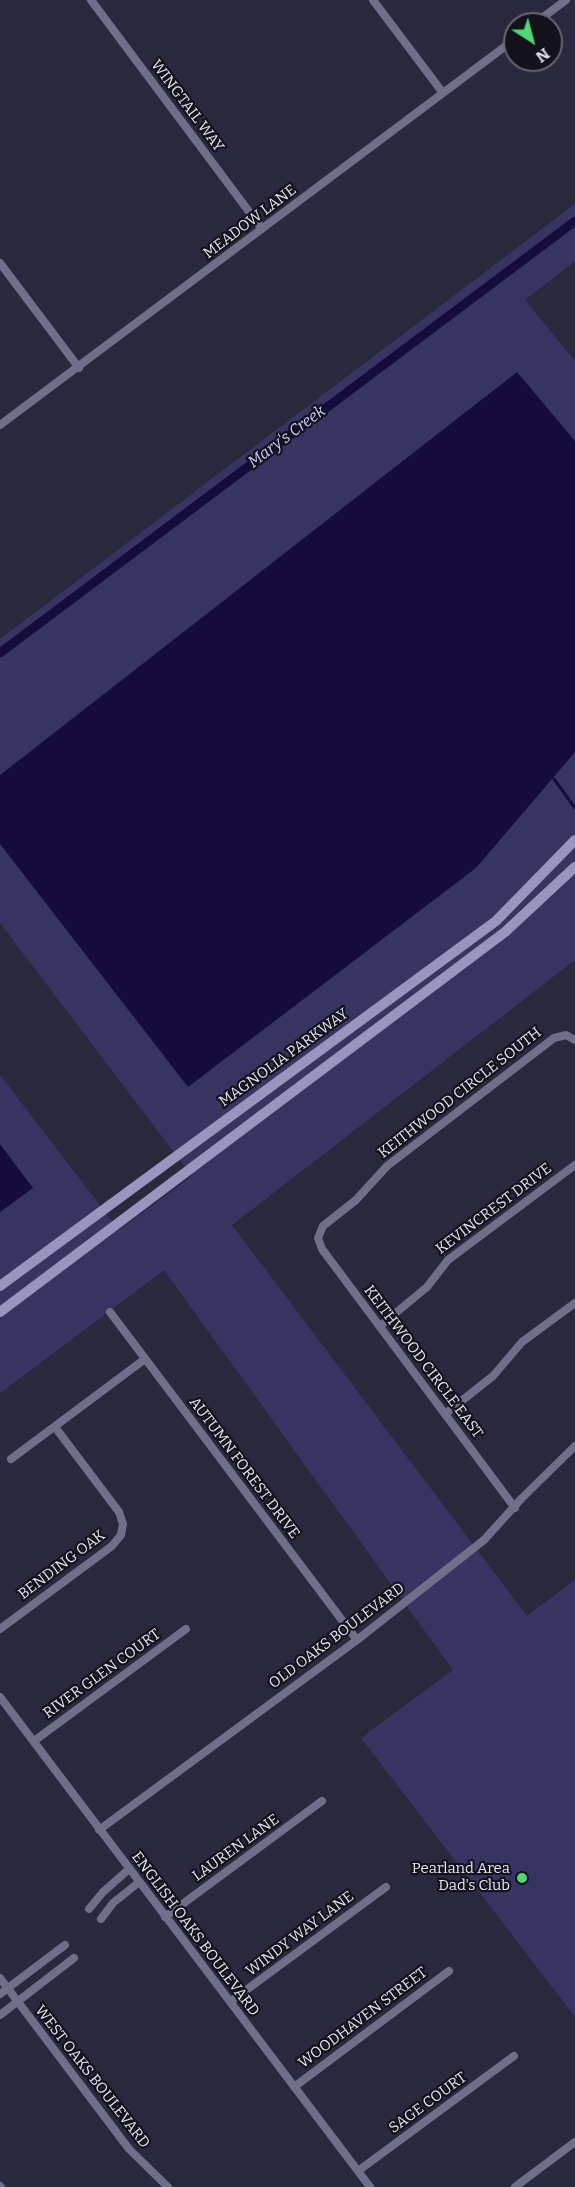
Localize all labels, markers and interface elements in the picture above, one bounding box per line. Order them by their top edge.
north arrow [503,12,563,72]
text: N [532,44,553,67]
street label: WINGTAIL WAY [147,56,227,156]
street label: MEADOW LANE [200,181,300,263]
water label: Mary's Creek [245,402,329,472]
street label: MAGNOLIA PARKWAY [216,1005,352,1111]
street label: KEITHWOOD CIRCLE SOUTH [375,1024,545,1162]
street label: KEVINCREST DRIVE [433,1160,555,1258]
street label: KEITHWOOD CIRCLE EAST [360,1282,486,1442]
street label: AUTUMN FOREST DRIVE [185,1394,303,1542]
street label: BENDING OAK [15,1527,109,1603]
street label: OLD OAKS BOULEVARD [266,1579,408,1693]
street label: RIVER GLEN COURT [40,1625,164,1723]
street label: LAUREN LANE [189,1811,283,1885]
street label: ENGLISH OAKS BOULEVARD [127,1848,263,2020]
place label: Pearland Area Dad's Club [412,1860,510,1895]
marker: Pearland Area Dad's Club [515,1871,529,1885]
street label: WINDY WAY LANE [242,1888,358,1980]
street label: WOODHAVEN STREET [295,1964,431,2072]
street label: WEST OAKS BOULEVARD [31,2002,153,2152]
street label: SAGE COURT [386,2069,470,2137]

